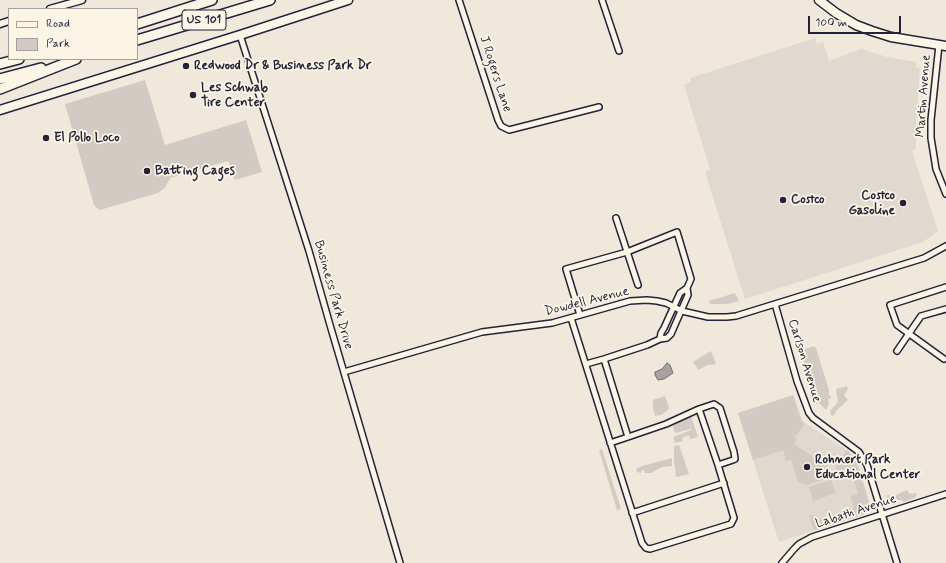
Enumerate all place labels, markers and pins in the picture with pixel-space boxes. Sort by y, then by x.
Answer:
place label: Redwood Dr & Business Park Dr [194,58,371,74]
marker: Redwood Dr & Business Park Dr [181,61,191,71]
place label: Les Schwab Tire Center [201,80,268,111]
marker: Les Schwab Tire Center [188,90,198,100]
place label: El Pollo Loco [54,130,119,146]
marker: El Pollo Loco [41,133,51,143]
place label: Batting Cages [155,163,235,179]
marker: Batting Cages [142,166,152,176]
place label: Costco Gasoline [849,188,895,219]
place label: Costco [791,192,825,208]
marker: Costco [778,195,788,205]
marker: Costco Gasoline [898,198,908,208]
place label: Rohnert Park Educational Center [815,452,920,483]
marker: Rohnert Park Educational Center [802,462,812,472]

